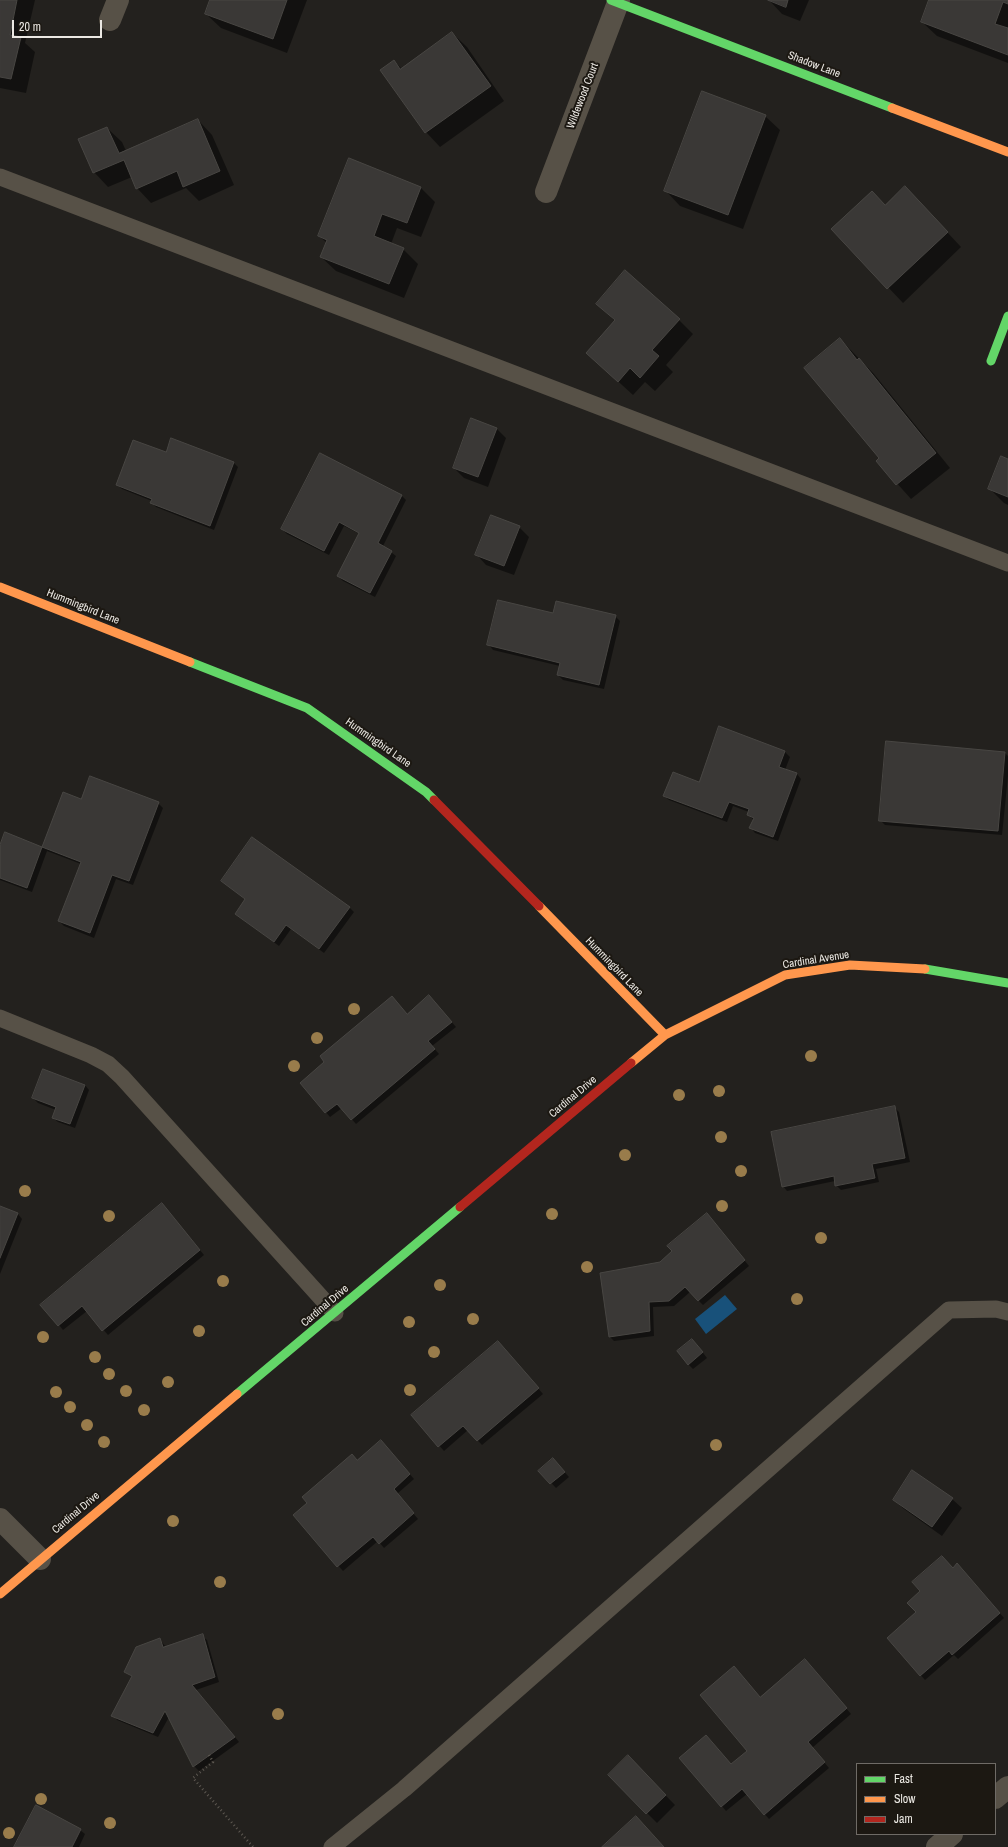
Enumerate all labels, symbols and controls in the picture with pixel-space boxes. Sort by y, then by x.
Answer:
scale bar [14,12,104,38]
text: 20 m [19,19,41,35]
street label: Shadow Lane [786,49,842,81]
street label: Wildewood Court [564,61,602,131]
street label: Hummingbird Lane [45,586,121,628]
street label: Hummingbird Lane [343,715,413,771]
street label: Hummingbird Lane [582,935,646,999]
street label: Cardinal Avenue [782,948,850,972]
street label: Cardinal Drive [546,1073,600,1121]
street label: Cardinal Drive [298,1282,352,1330]
street label: Cardinal Drive [49,1489,103,1537]
legend [856,1763,996,1835]
text: Fast [894,1771,913,1787]
text: Slow [894,1791,915,1807]
text: Jam [894,1811,913,1827]

